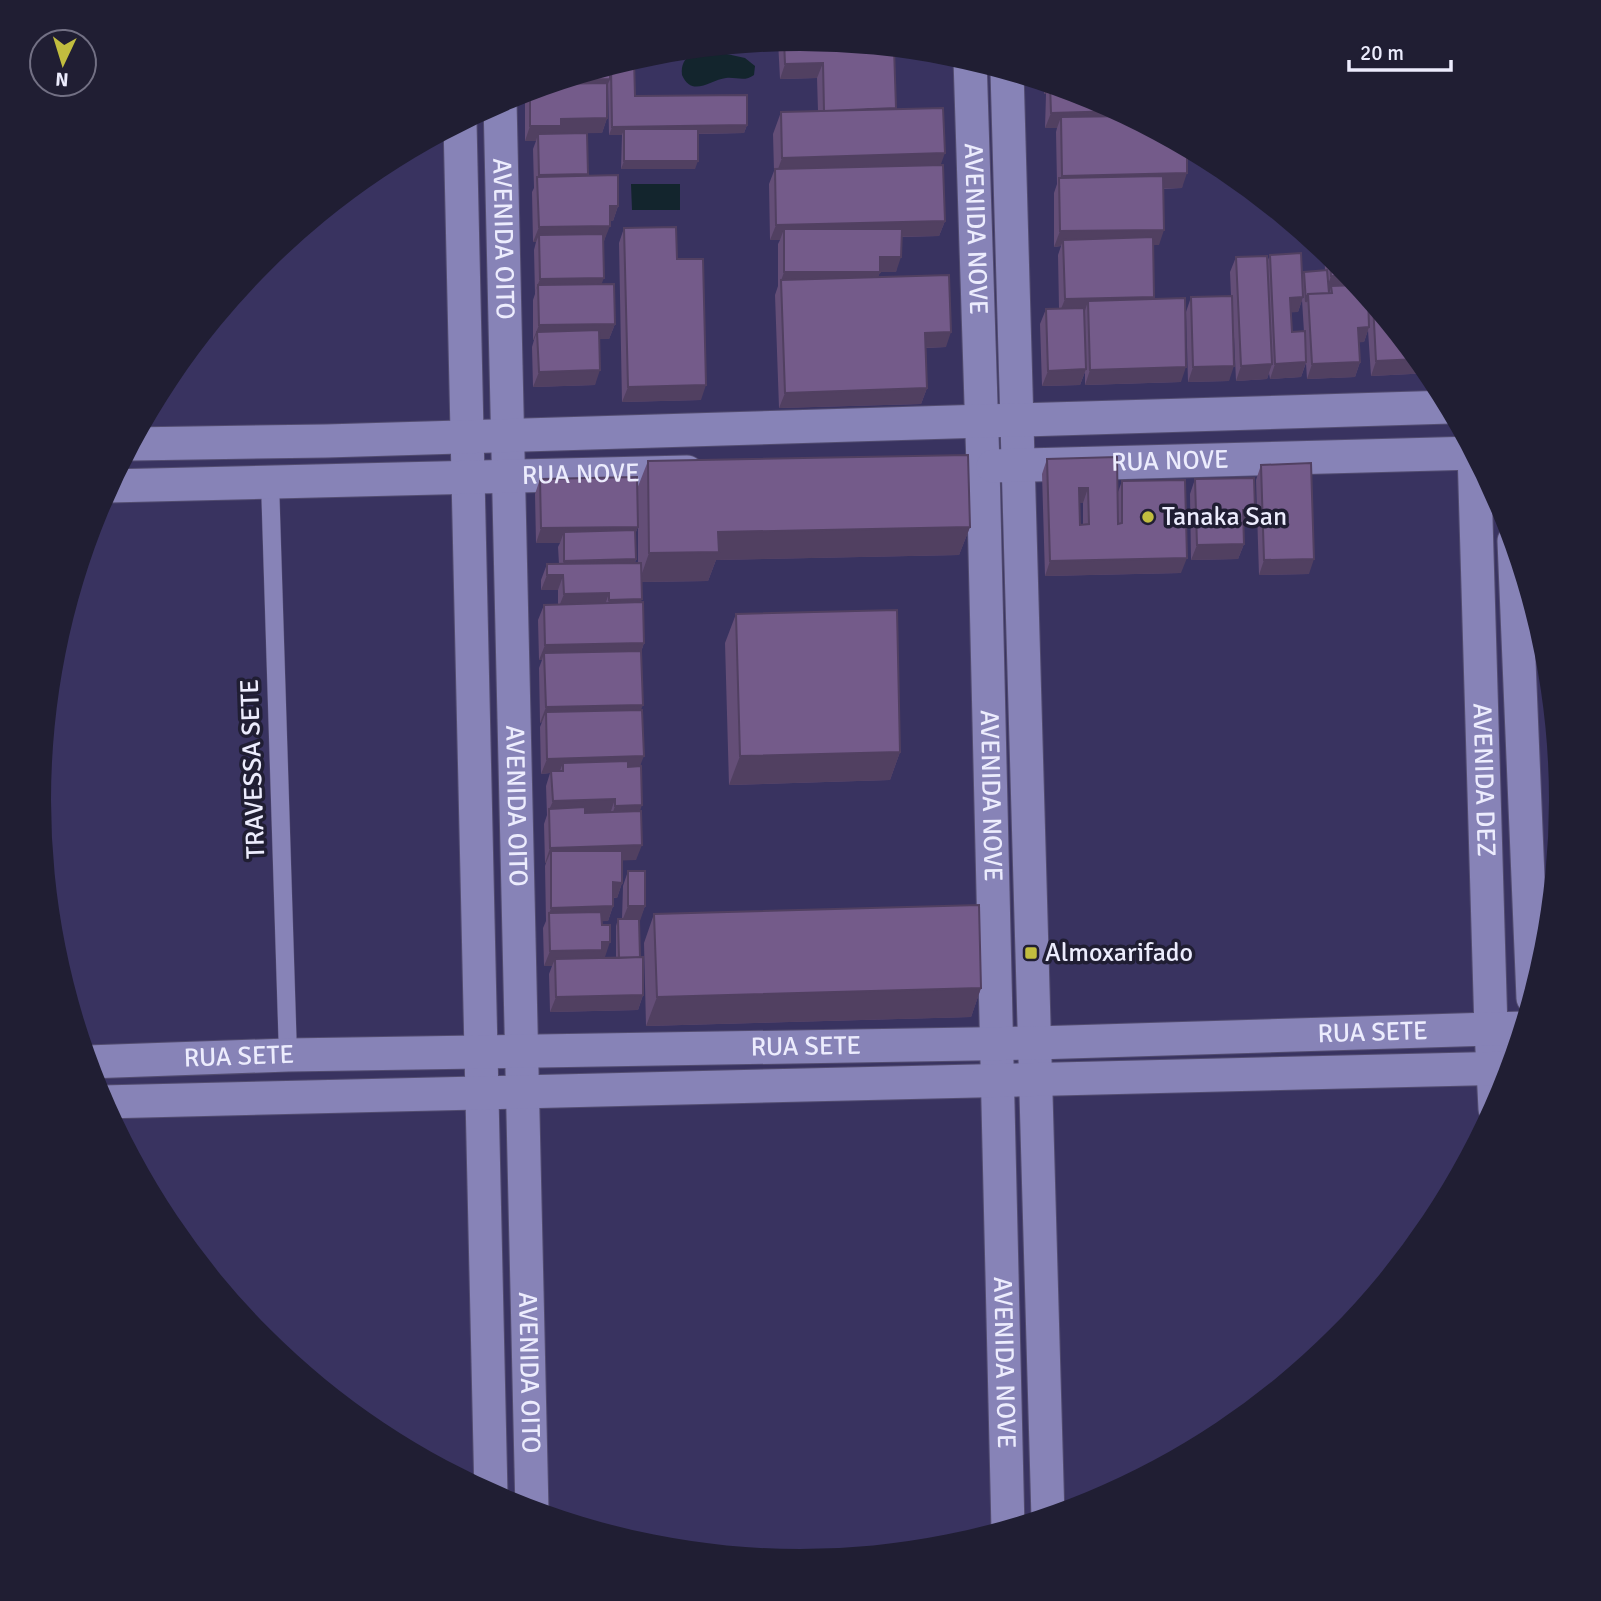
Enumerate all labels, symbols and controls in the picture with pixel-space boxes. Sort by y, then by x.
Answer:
north arrow [28,28,98,98]
scale bar [1349,28,1450,72]
text: 20 m [1360,40,1404,66]
text: N [54,67,69,91]
street label: AVENIDA NOVE [957,143,994,315]
street label: AVENIDA OITO [485,158,521,320]
street label: RUA NOVE [1111,444,1229,479]
street label: RUA NOVE [522,457,640,492]
place label: Tanaka San [1162,501,1287,533]
marker: Tanaka San [1140,509,1156,525]
street label: TRAVESSA SETE [234,679,272,859]
street label: AVENIDA DEZ [1465,702,1502,857]
street label: AVENIDA NOVE [973,709,1009,882]
street label: AVENIDA OITO [498,725,534,887]
place label: Almoxarifado [1045,937,1193,969]
marker: Almoxarifado [1023,945,1039,961]
street label: RUA SETE [1317,1015,1428,1050]
street label: RUA SETE [750,1030,861,1064]
street label: RUA SETE [183,1039,295,1075]
street label: AVENIDA NOVE [986,1276,1022,1449]
street label: AVENIDA OITO [511,1292,547,1454]

